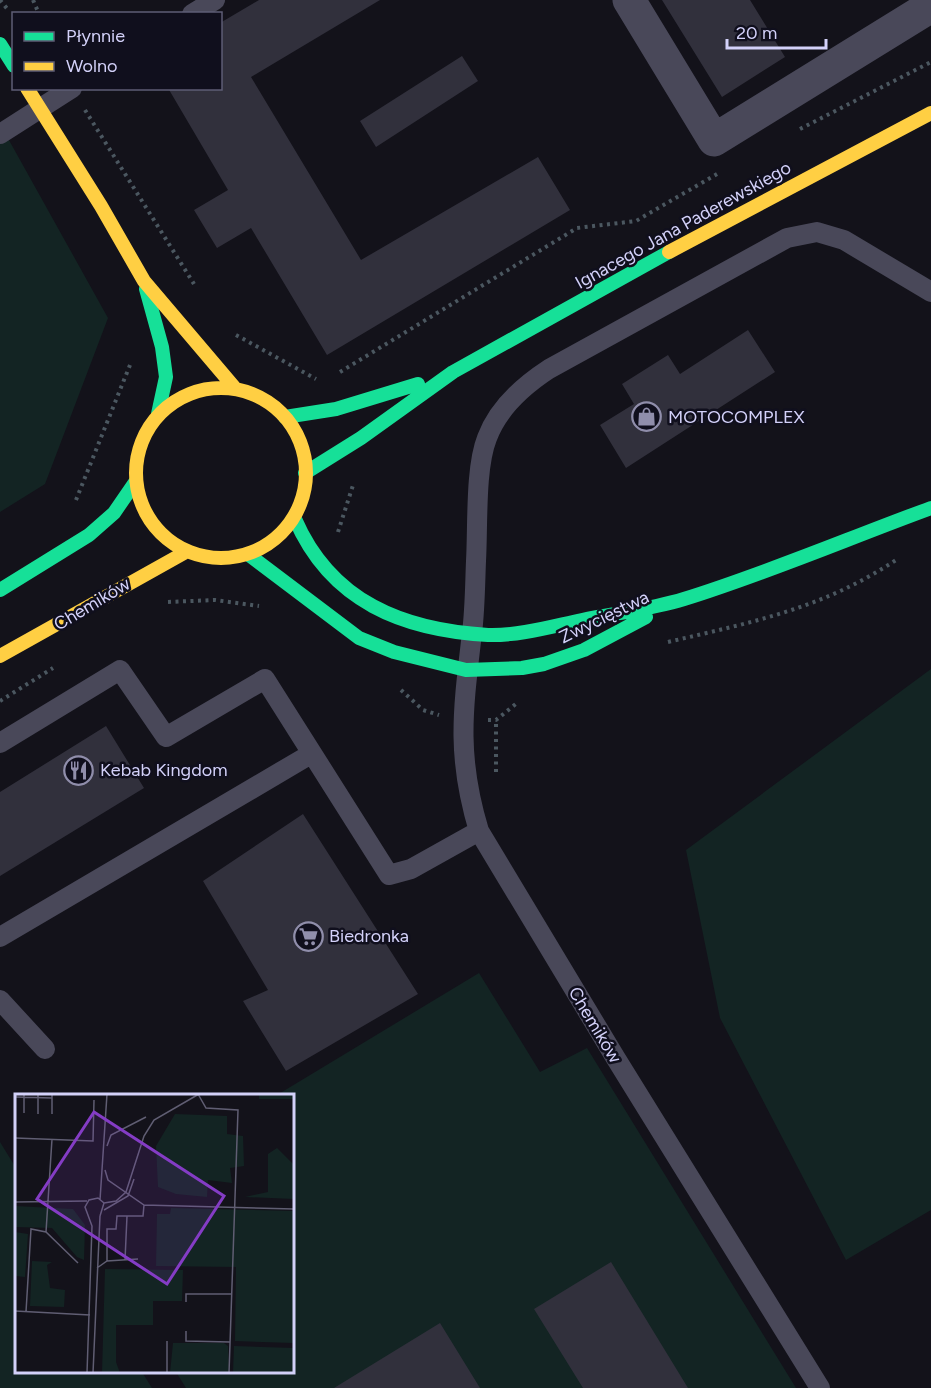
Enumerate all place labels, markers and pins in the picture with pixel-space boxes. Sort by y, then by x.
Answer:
shop icon: MOTOCOMPLEX [631,401,663,433]
place label: MOTOCOMPLEX [668,406,805,428]
restaurant icon: Kebab Kingdom [63,754,95,786]
place label: Kebab Kingdom [100,759,227,781]
supermarket icon: Biedronka [292,920,324,952]
place label: Biedronka [329,925,409,947]

